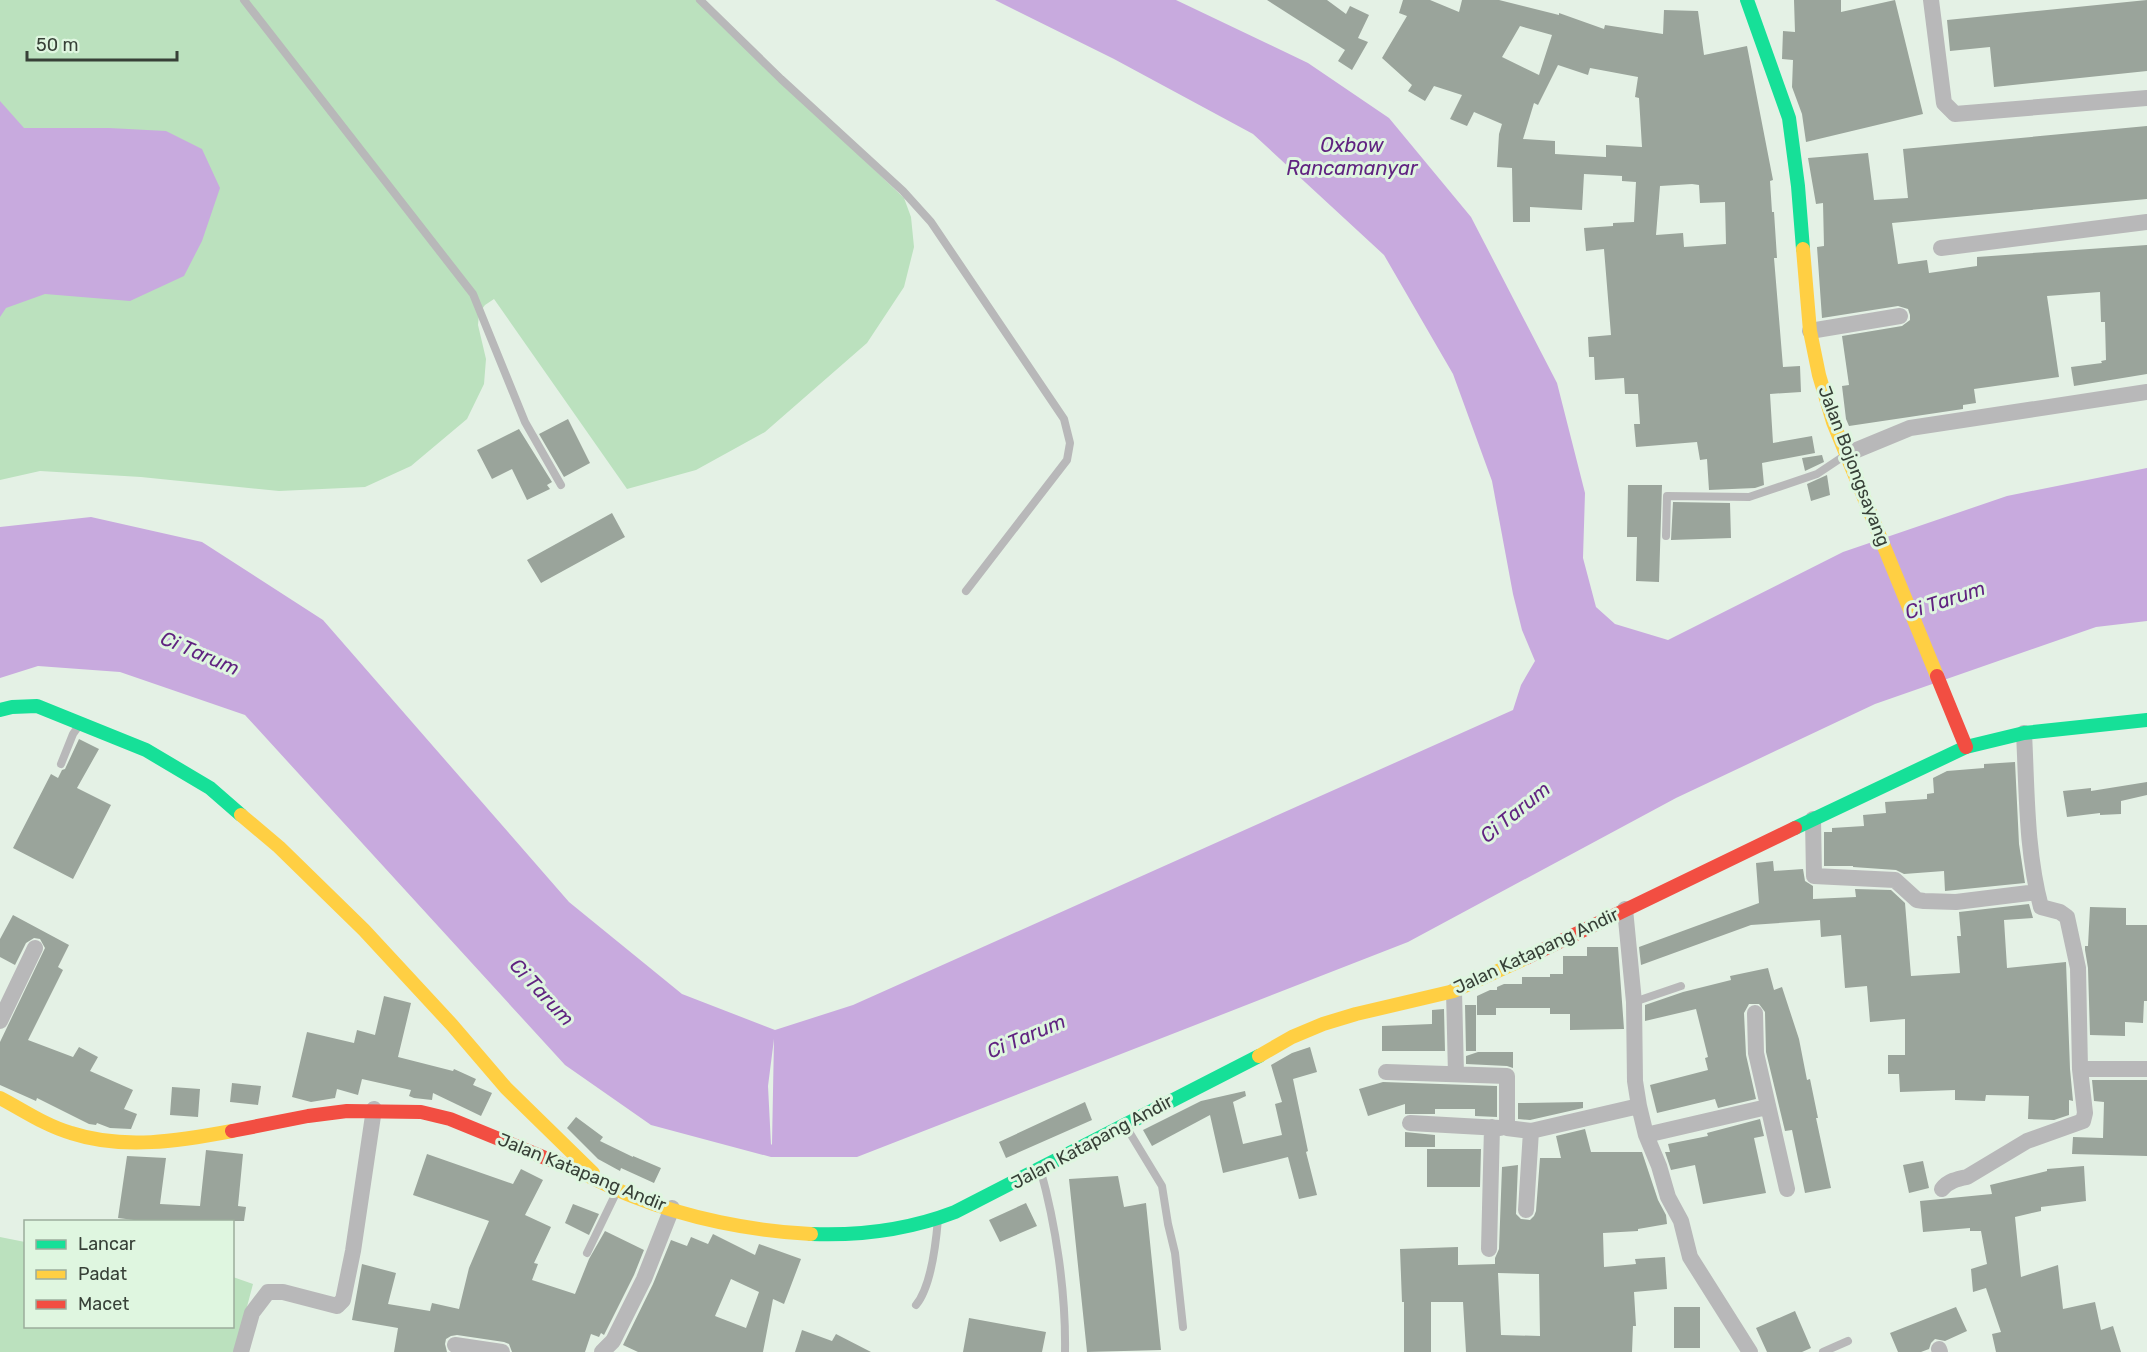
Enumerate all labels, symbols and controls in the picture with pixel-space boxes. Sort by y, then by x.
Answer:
scale bar [27,24,177,62]
text: 50 m [36,34,79,56]
water label: Oxbow Rancamanyar [1286,133,1419,180]
street label: Jalan Bojongsayang [1813,383,1895,549]
water label: Ci Tarum [1902,576,1988,624]
water label: Ci Tarum [157,626,243,680]
water label: Ci Tarum [1475,776,1555,848]
street label: Jalan Katapang Andir [1450,903,1622,999]
water label: Ci Tarum [505,953,579,1031]
water label: Ci Tarum [983,1009,1069,1063]
street label: Jalan Katapang Andir [1008,1090,1177,1194]
street label: Jalan Katapang Andir [495,1128,670,1216]
legend [24,1220,234,1328]
text: Lancar [78,1233,136,1255]
text: Padat [78,1263,127,1285]
text: Macet [78,1293,129,1315]

